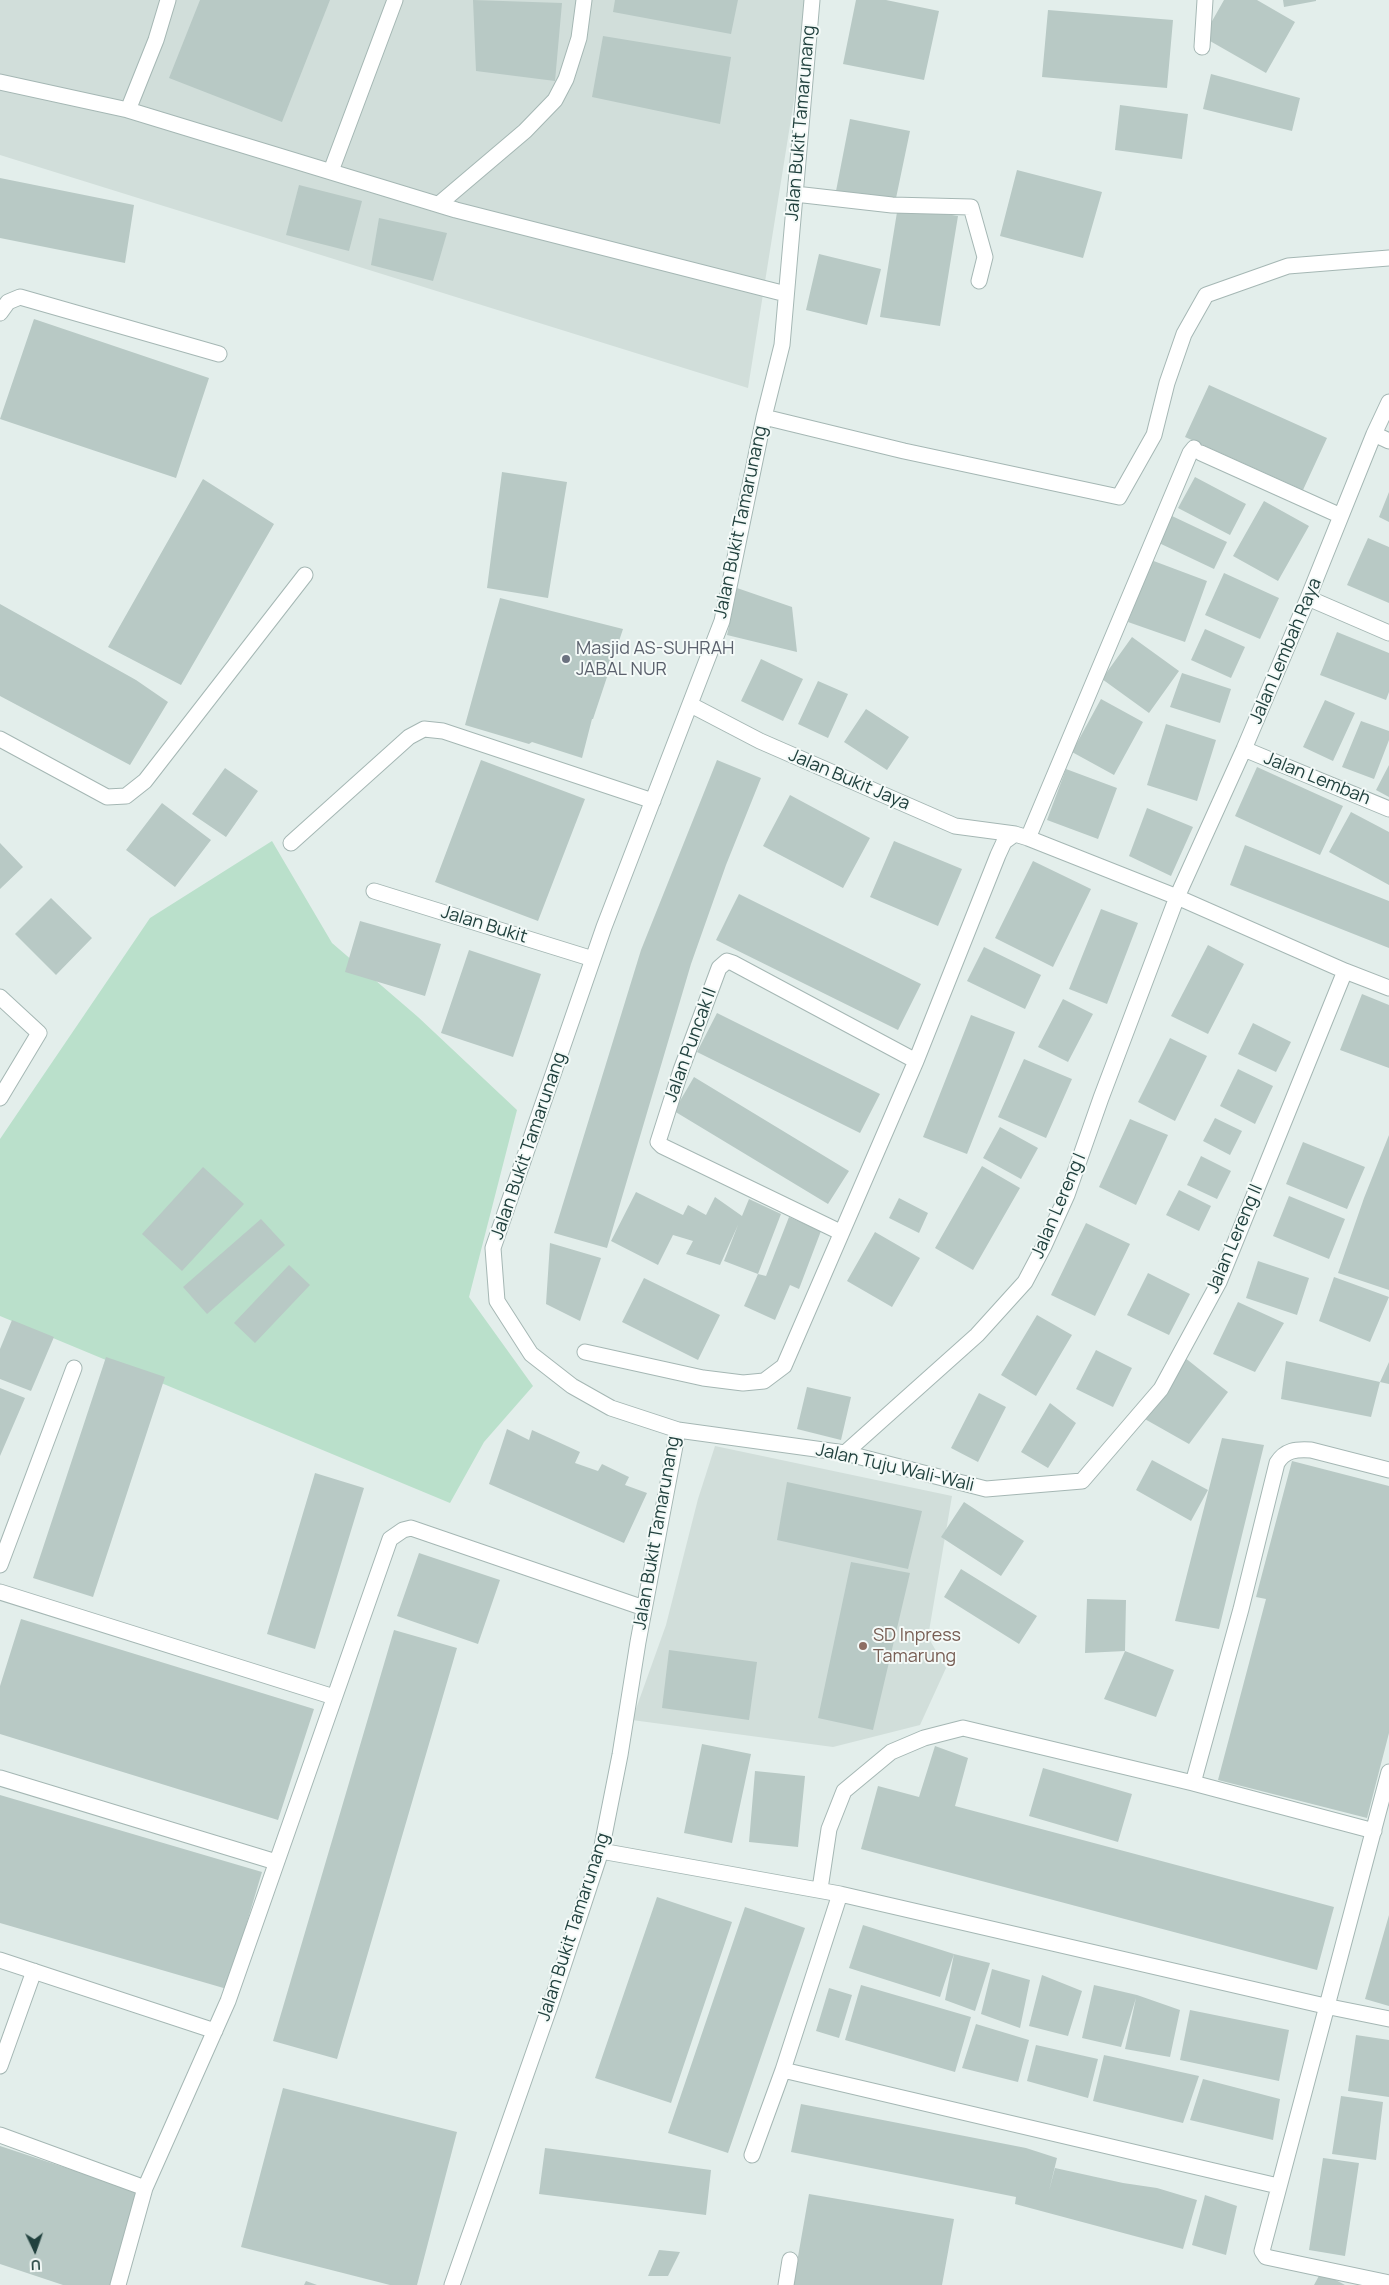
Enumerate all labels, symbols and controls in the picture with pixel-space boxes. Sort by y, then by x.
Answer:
street label: Jalan Bukit Tamarunang [782,24,820,222]
street label: Jalan Bukit Tamarunang [710,424,772,620]
street label: Jalan Lembah Raya [1245,575,1327,727]
place label: Masjid AS-SUHRAH JABAL NUR [576,638,734,681]
marker: Masjid AS-SUHRAH JABAL NUR [560,653,572,665]
street label: Jalan Bukit Jaya [785,745,913,815]
street label: Jalan Lembah [1261,748,1373,810]
street label: Jalan Bukit [438,902,530,948]
street label: Jalan Puncak II [660,985,722,1105]
street label: Jalan Bukit Tamarunang [487,1050,571,1242]
street label: Jalan Lereng I [1027,1150,1091,1262]
street label: Jalan Lereng II [1202,1181,1268,1297]
street label: Jalan Bukit Tamarunang [629,1434,685,1632]
street label: Jalan Tuju Wali-Wali [814,1439,976,1497]
place label: SD Inpress Tamarung [873,1625,961,1668]
marker: SD Inpress Tamarung [857,1640,869,1652]
street label: Jalan Bukit Tamarunang [533,1830,615,2024]
north arrow [10,2225,60,2275]
text: U [30,2256,41,2275]

